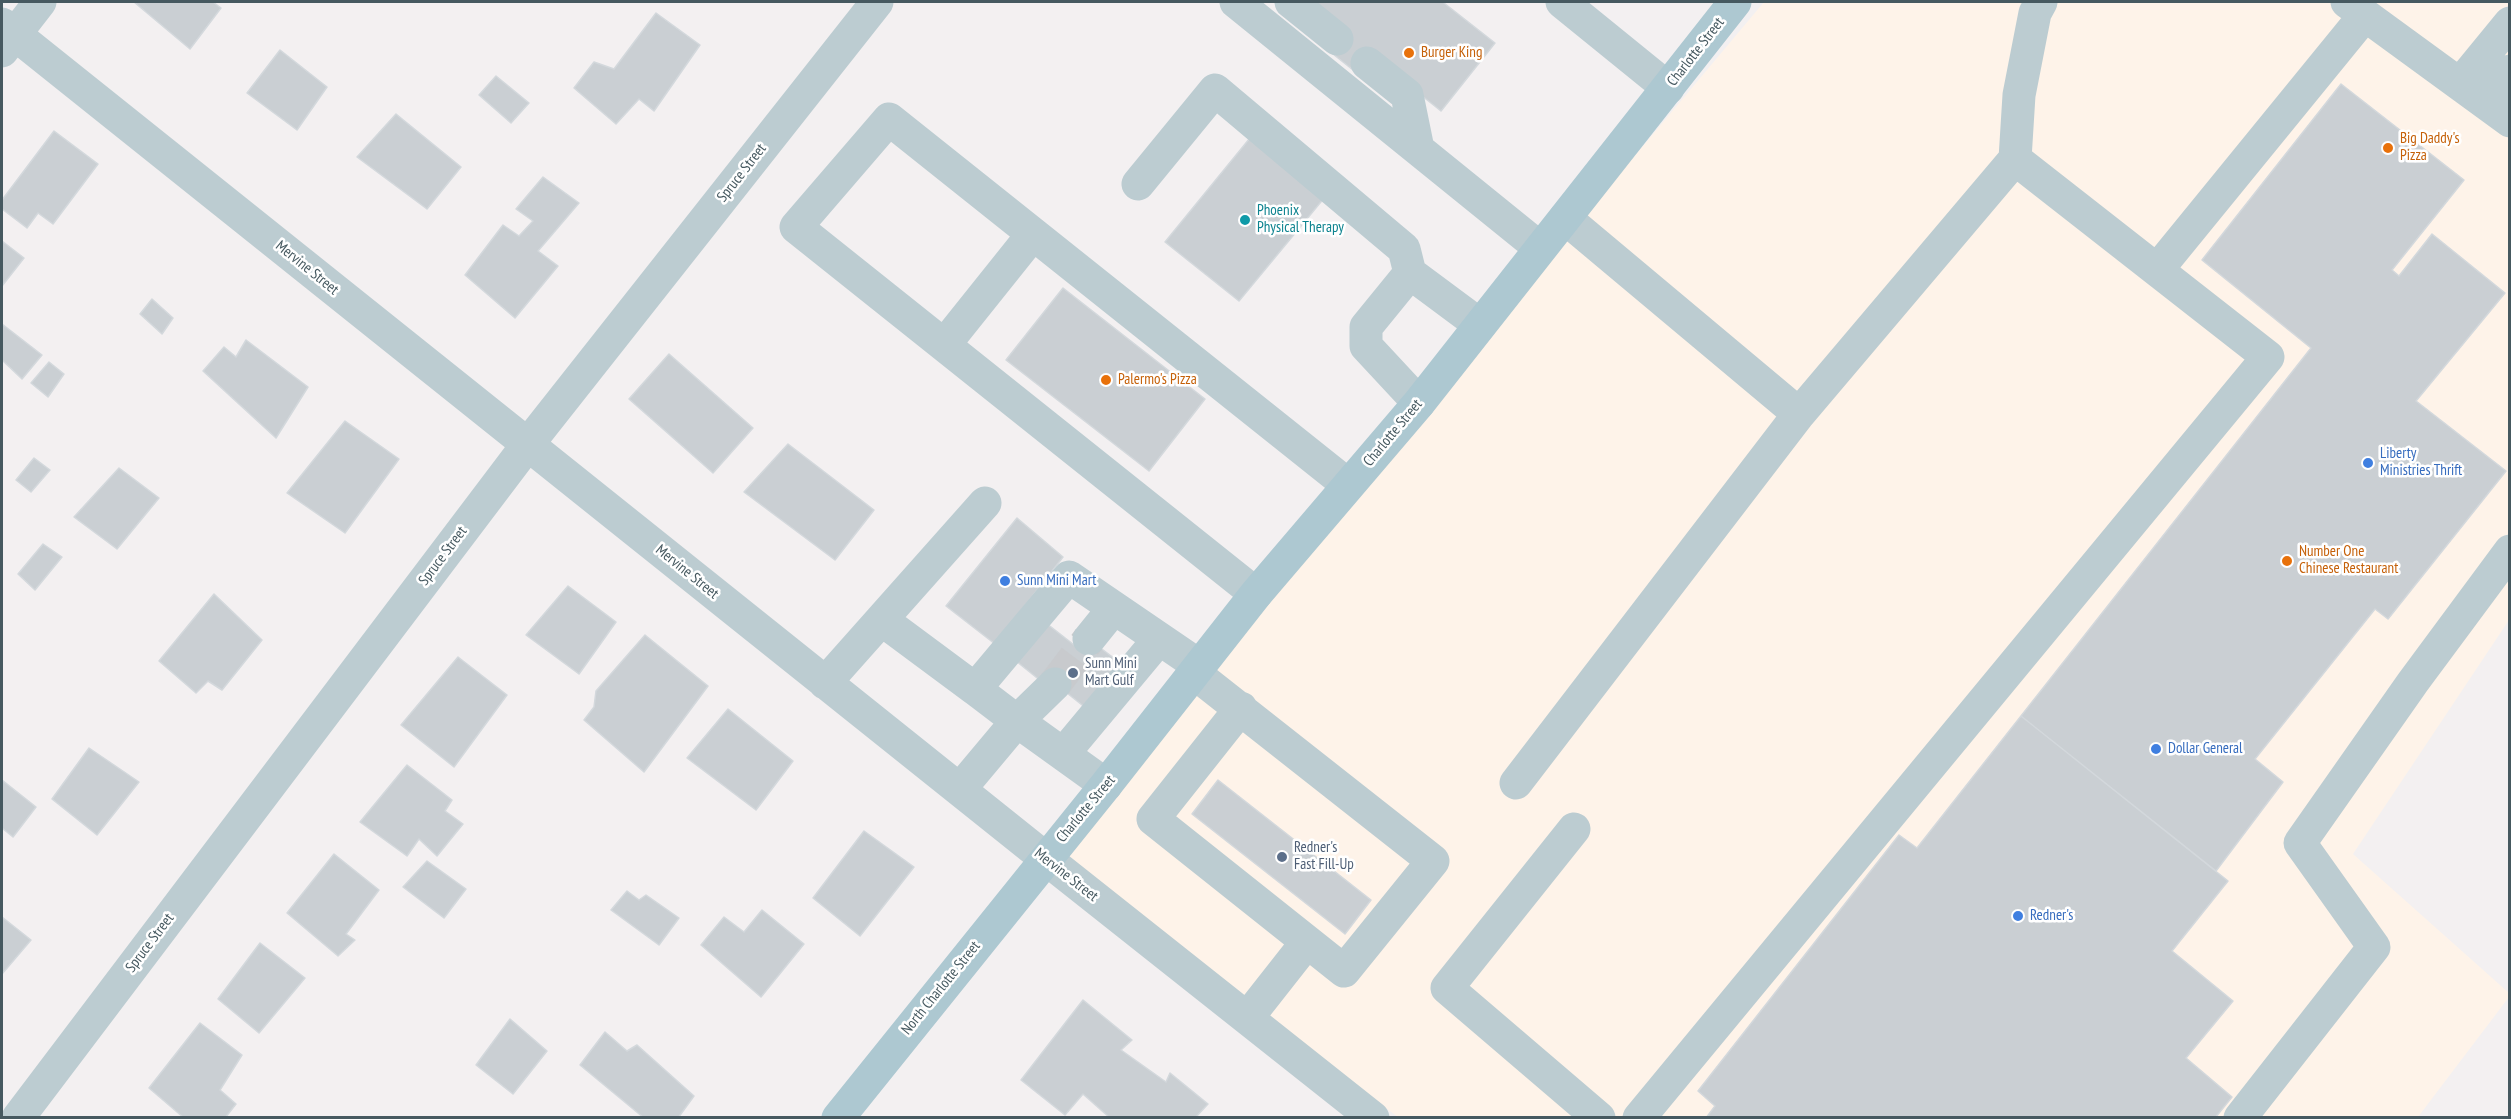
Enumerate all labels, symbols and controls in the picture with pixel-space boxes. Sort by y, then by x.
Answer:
street label: Charlotte Street [1664,14,1728,90]
place label: Burger King [1421,44,1482,62]
marker: Burger King [1402,46,1416,60]
place label: Big Daddy's Pizza [2400,130,2459,165]
street label: Spruce Street [714,140,770,206]
marker: Big Daddy's Pizza [2381,141,2395,155]
place label: Phoenix Physical Therapy [1257,202,1344,237]
marker: Phoenix Physical Therapy [1238,213,1252,227]
street label: Mervine Street [272,237,342,299]
place label: Palermo's Pizza [1118,371,1197,389]
marker: Palermo's Pizza [1099,373,1113,387]
street label: Charlotte Street [1360,396,1426,470]
place label: Liberty Ministries Thrift [2380,445,2462,480]
marker: Liberty Ministries Thrift [2361,456,2375,470]
street label: Spruce Street [415,523,471,589]
street label: Mervine Street [652,541,722,603]
place label: Number One Chinese Restaurant [2299,543,2398,578]
marker: Number One Chinese Restaurant [2280,554,2294,568]
place label: Sunn Mini Mart [1017,572,1096,590]
marker: Sunn Mini Mart [998,574,1012,588]
place label: Sunn Mini Mart Gulf [1085,655,1137,690]
marker: Sunn Mini Mart Gulf [1066,666,1080,680]
place label: Dollar General [2168,740,2243,758]
marker: Dollar General [2149,742,2163,756]
street label: Charlotte Street [1053,772,1119,846]
place label: Redner's Fast Fill-Up [1294,839,1354,874]
street label: Mervine Street [1031,845,1101,905]
marker: Redner's Fast Fill-Up [1275,850,1289,864]
place label: Redner's [2030,907,2073,925]
marker: Redner's [2011,909,2025,923]
street label: Spruce Street [122,910,178,976]
street label: North Charlotte Street [898,938,984,1038]

